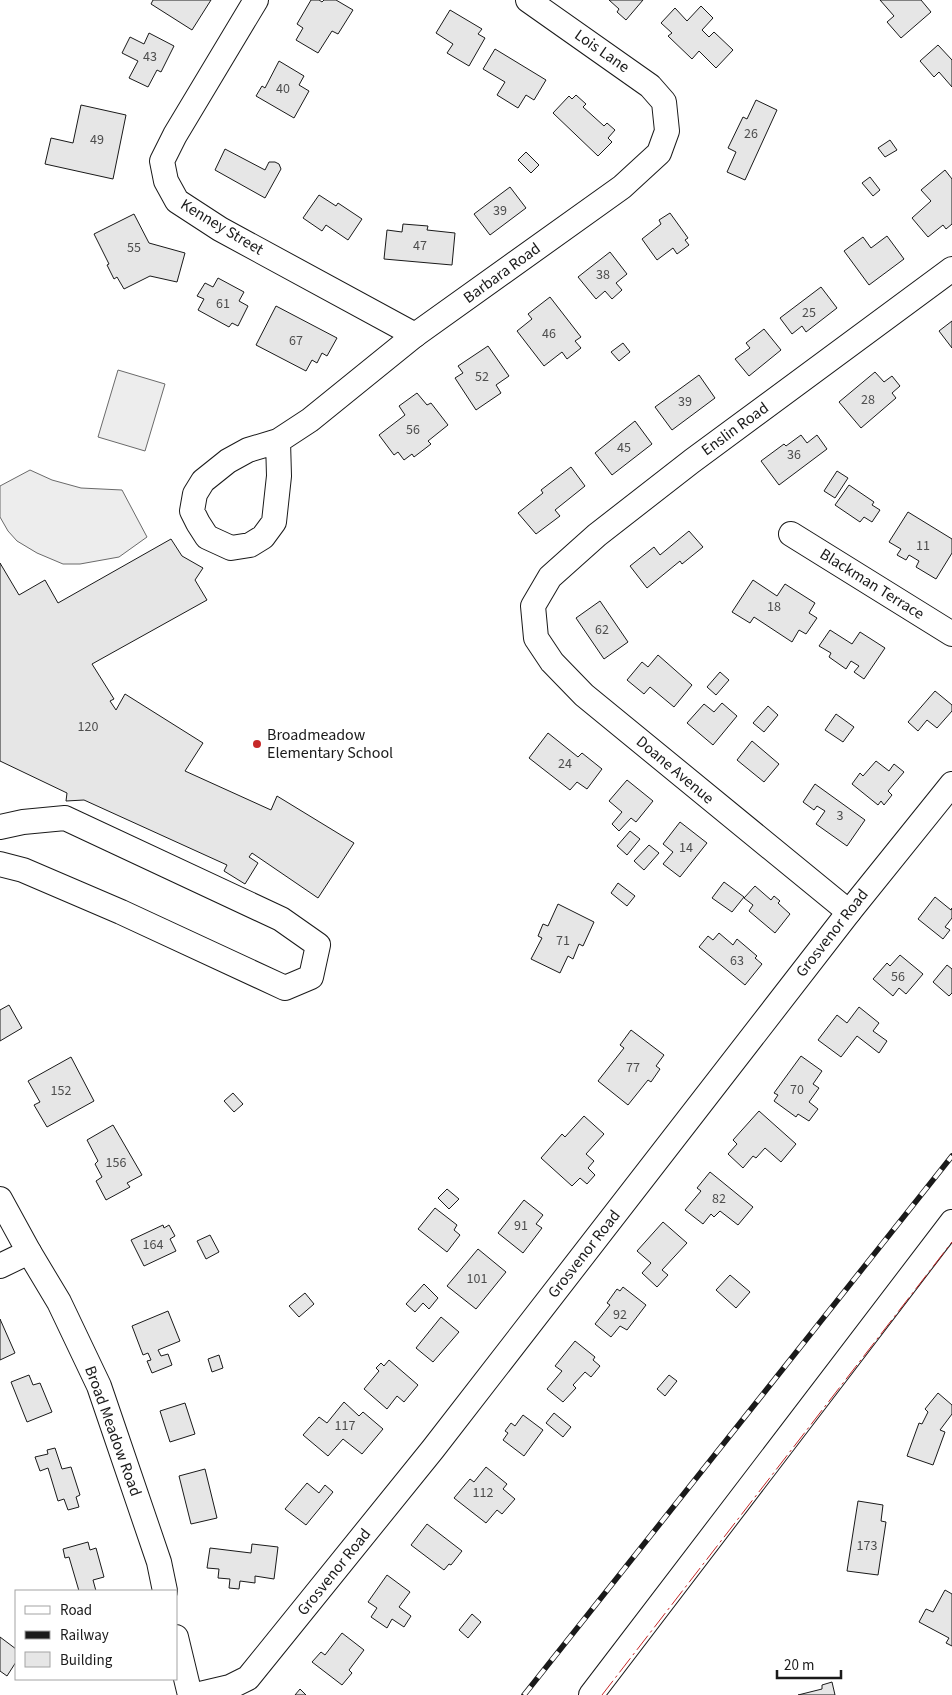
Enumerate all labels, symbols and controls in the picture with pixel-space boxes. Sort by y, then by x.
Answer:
street label: Lois Lane [570,24,634,78]
house number: 43 [143,47,157,67]
house number: 40 [276,79,290,99]
house number: 26 [744,124,758,144]
house number: 49 [90,130,104,150]
street label: Kenney Street [176,194,268,261]
house number: 39 [493,201,507,221]
house number: 47 [413,236,427,256]
house number: 55 [127,238,141,258]
street label: Barbara Road [459,238,545,308]
house number: 38 [596,265,610,285]
house number: 61 [216,294,230,314]
house number: 25 [802,303,816,323]
house number: 46 [542,324,556,344]
house number: 67 [289,331,303,351]
house number: 52 [475,367,489,387]
house number: 28 [861,390,875,410]
house number: 39 [678,392,692,412]
street label: Enslin Road [697,397,773,461]
house number: 56 [406,420,420,440]
house number: 45 [617,438,631,458]
house number: 36 [787,445,801,465]
house number: 11 [916,536,930,556]
street label: Blackman Terrace [816,543,928,625]
house number: 18 [767,597,781,617]
house number: 62 [595,620,609,640]
house number: 120 [78,717,98,737]
place label: Broadmeadow Elementary School [267,724,393,764]
street label: Doane Avenue [631,731,719,809]
marker: Broadmeadow Elementary School [251,738,263,750]
house number: 24 [558,754,572,774]
house number: 3 [837,806,844,826]
house number: 14 [679,838,693,858]
street label: Grosvenor Road [791,884,873,982]
house number: 71 [556,931,570,951]
house number: 63 [730,951,744,971]
house number: 56 [891,967,905,987]
house number: 77 [626,1058,640,1078]
house number: 70 [790,1080,804,1100]
house number: 152 [51,1081,71,1101]
house number: 156 [106,1153,126,1173]
house number: 82 [712,1189,726,1209]
street label: Grosvenor Road [543,1205,625,1303]
house number: 91 [514,1216,528,1236]
house number: 164 [143,1235,163,1255]
house number: 101 [467,1269,487,1289]
house number: 92 [613,1305,627,1325]
street label: Broad Meadow Road [79,1363,147,1499]
house number: 117 [335,1416,355,1436]
house number: 112 [473,1483,493,1503]
street label: Grosvenor Road [292,1524,376,1620]
house number: 173 [857,1536,877,1556]
legend [15,1590,178,1680]
text: Road [60,1600,92,1621]
text: Railway [60,1625,109,1646]
scale bar [777,1648,841,1680]
text: Building [60,1650,113,1671]
text: 20 m [784,1655,814,1676]

